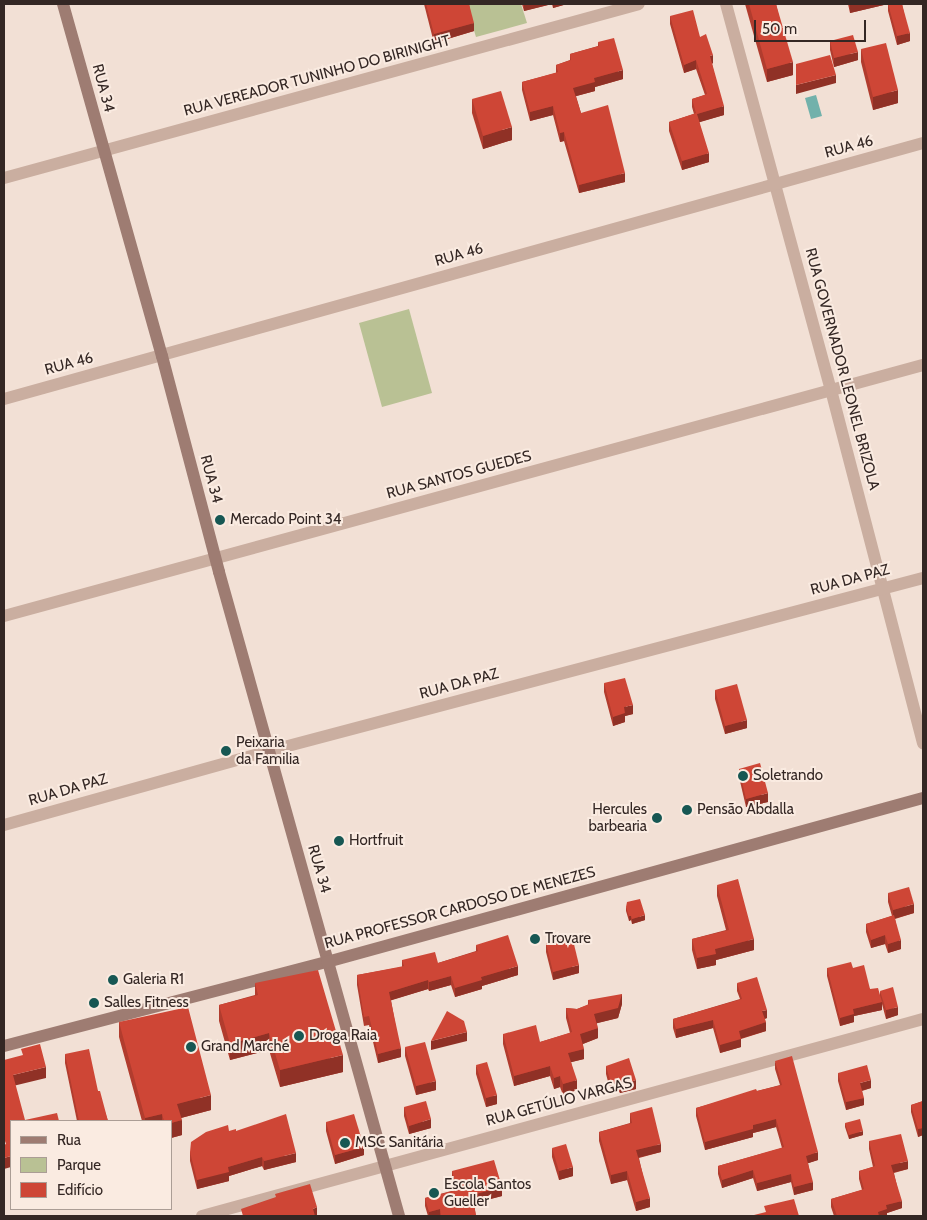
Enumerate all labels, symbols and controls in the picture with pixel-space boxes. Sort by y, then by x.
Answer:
scale bar [757,10,870,42]
text: 50 m [762,20,797,38]
street label: RUA VEREADOR TUNINHO DO BIRINIGHT [182,32,452,120]
street label: RUA 34 [88,62,118,114]
street label: RUA 46 [823,132,875,162]
street label: RUA 46 [433,240,485,270]
street label: RUA GOVERNADOR LEONEL BRIZOLA [801,246,883,492]
street label: RUA 46 [43,349,95,379]
street label: RUA SANTOS GUEDES [385,447,533,503]
street label: RUA 34 [196,453,226,505]
place label: Mercado Point 34 [230,511,341,529]
marker: Mercado Point 34 [214,514,226,526]
street label: RUA DA PAZ [809,561,891,599]
street label: RUA DA PAZ [418,665,500,703]
place label: Peixaria da Familia [236,733,299,768]
marker: Peixaria da Familia [220,745,232,757]
place label: Soletrando [753,767,823,785]
street label: RUA DA PAZ [27,770,109,810]
marker: Soletrando [737,770,749,782]
place label: Hercules barbearia [588,800,647,835]
place label: Pensão Abdalla [697,801,794,819]
marker: Pensão Abdalla [681,804,693,816]
marker: Hercules barbearia [651,812,663,824]
place label: Hortfruit [349,832,403,850]
marker: Hortfruit [333,835,345,847]
street label: RUA 34 [304,843,334,895]
street label: RUA PROFESSOR CARDOSO DE MENEZES [322,863,598,953]
place label: Trovare [545,930,591,948]
marker: Trovare [529,933,541,945]
place label: Galeria R1 [123,971,184,989]
marker: Galeria R1 [107,974,119,986]
place label: Salles Fitness [104,994,189,1012]
marker: Salles Fitness [88,997,100,1009]
place label: Droga Raia [309,1027,377,1045]
marker: Droga Raia [293,1030,305,1042]
place label: Grand Marché [201,1038,289,1056]
marker: Grand Marché [185,1041,197,1053]
street label: RUA GETÚLIO VARGAS [484,1074,634,1130]
legend [10,1120,172,1210]
text: Rua [57,1131,81,1149]
place label: MSC Sanitária [355,1134,443,1152]
marker: MSC Sanitária [339,1137,351,1149]
text: Parque [57,1156,101,1174]
place label: Escola Santos Gueller [444,1175,531,1210]
text: Edifício [57,1181,103,1199]
marker: Escola Santos Gueller [428,1187,440,1199]

